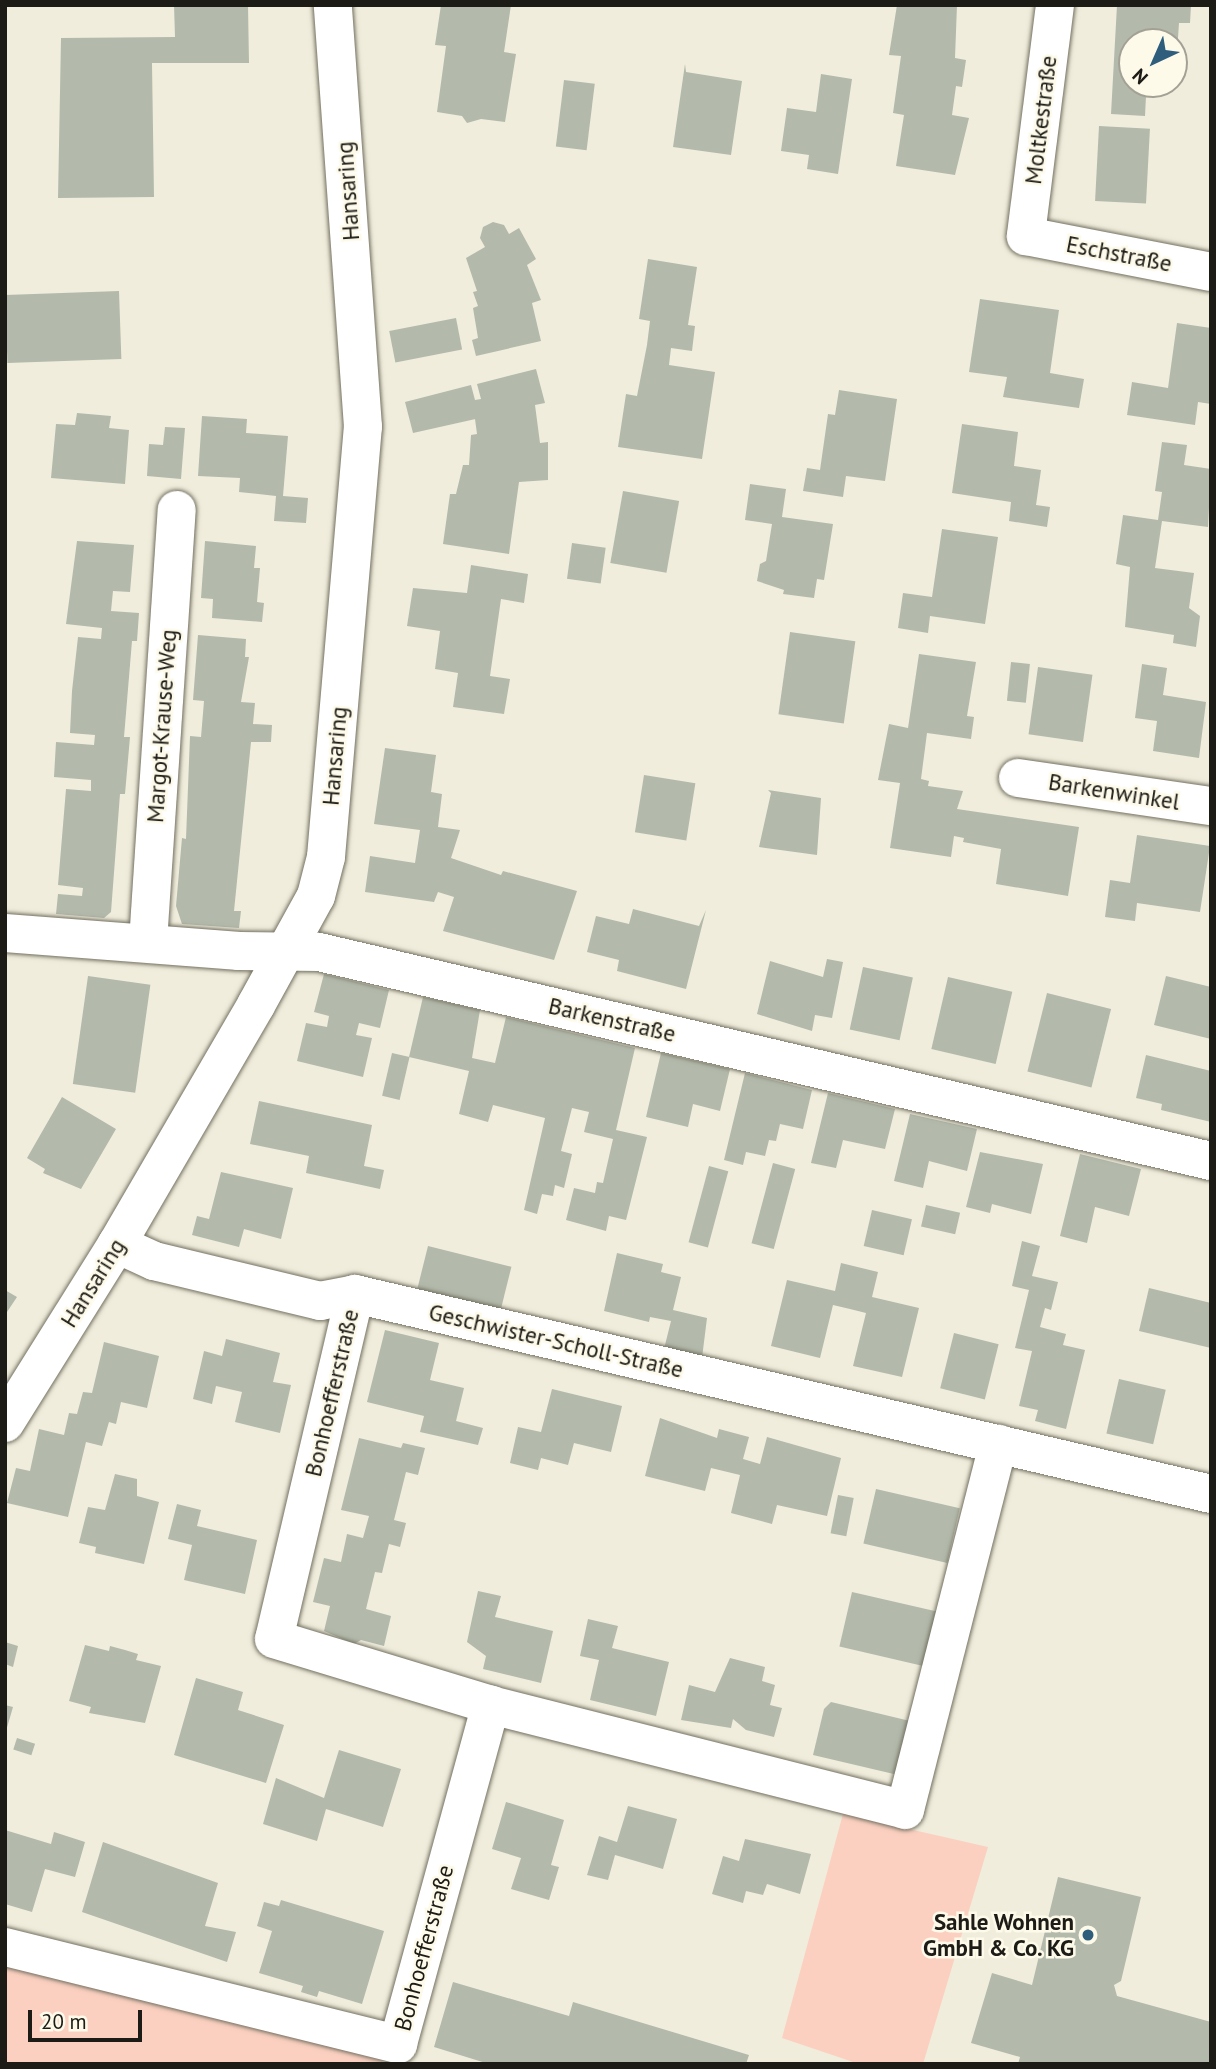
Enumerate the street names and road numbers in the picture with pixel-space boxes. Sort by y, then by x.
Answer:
street label: Moltkestraße [1019,54,1063,186]
street label: Hansaring [331,140,365,242]
street label: Eschstraße [1064,230,1174,278]
street label: Margot-Krause-Weg [141,628,183,824]
street label: Hansaring [317,705,353,807]
street label: Barkenwinkel [1046,768,1182,816]
street label: Barkenstraße [546,992,678,1048]
street label: Hansaring [55,1234,131,1332]
street label: Geschwister-Scholl-Straße [426,1298,686,1384]
street label: Bonhoefferstraße [299,1307,365,1479]
street label: Bonhoefferstraße [389,1862,459,2034]

